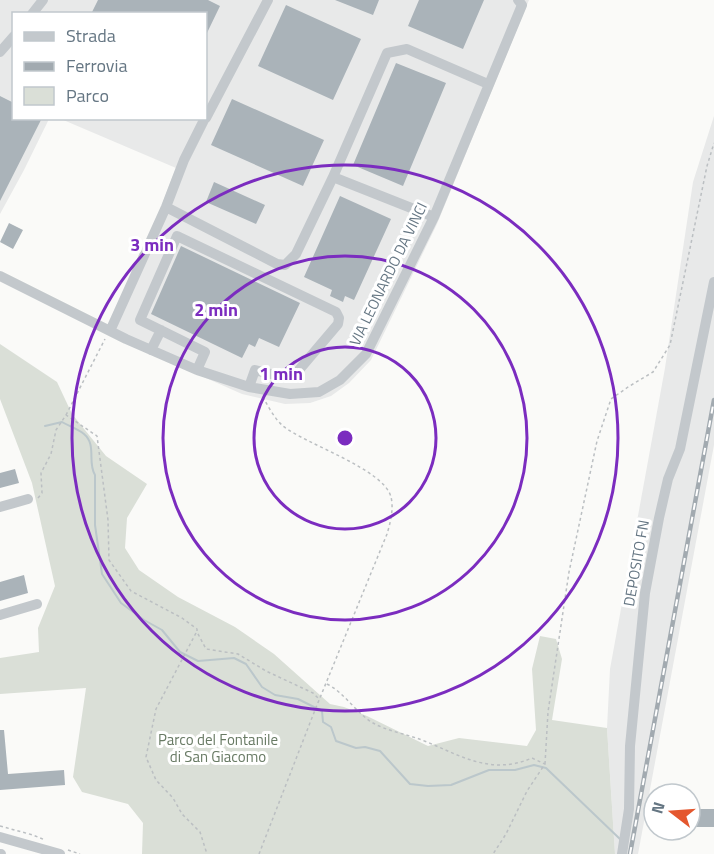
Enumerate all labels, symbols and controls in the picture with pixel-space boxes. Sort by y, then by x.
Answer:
legend [12,12,207,120]
text: Strada [66,22,116,49]
text: Ferrovia [66,52,127,79]
text: Parco [66,82,109,109]
street label: VIA LEONARDO DA VINCI [343,198,433,350]
text: 3 min [130,231,174,258]
text: 2 min [194,296,238,323]
text: 1 min [259,360,303,387]
centre of rings [335,428,355,448]
street label: DEPOSITO FN [617,518,655,608]
park label: Parco del Fontanile di San Giacomo [158,728,278,768]
north arrow [642,782,702,842]
text: N [645,799,671,816]

